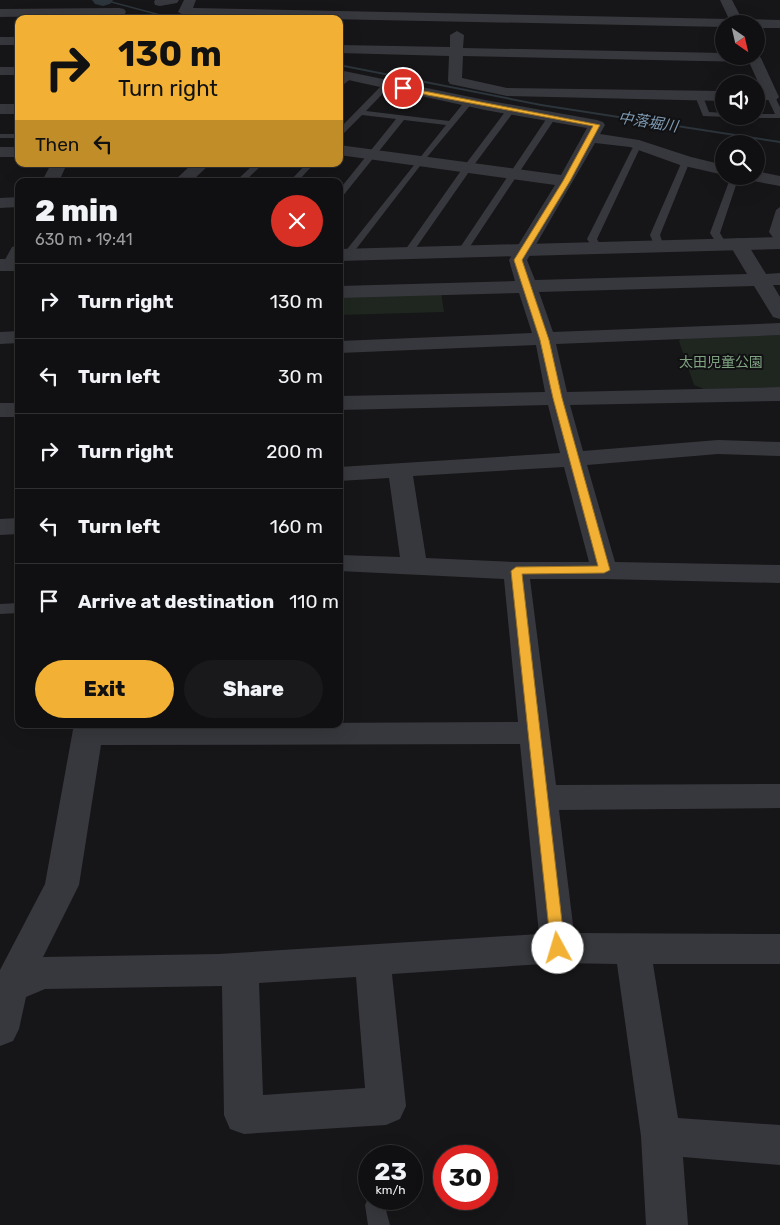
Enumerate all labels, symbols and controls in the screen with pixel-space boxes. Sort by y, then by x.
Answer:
north arrow [715,15,765,65]
map controls [715,15,765,185]
text: 130 m [118,33,222,75]
icon: right [35,35,100,100]
pin [382,67,424,109]
icon: arrive [389,74,417,102]
text: Turn right [118,75,218,102]
button: sound [715,75,765,125]
water label: 中落堀川 [617,108,681,136]
icon: left [89,130,117,158]
text: Then [35,133,79,156]
button: search [715,135,765,185]
text: 2 min [35,193,118,229]
button: close [271,195,323,247]
text: 630 m · 19:41 [35,230,133,249]
icon: right [35,287,63,315]
text: Turn right [78,290,173,313]
text: 130 m [270,290,323,313]
park label: 太田児童公園 [679,354,763,371]
icon: left [35,362,63,390]
text: Turn left [78,365,160,388]
text: 30 m [278,365,323,388]
icon: right [35,437,63,465]
text: Turn right [78,440,173,463]
text: 200 m [266,440,323,463]
icon: left [35,512,63,540]
text: Turn left [78,515,160,538]
text: 160 m [270,515,323,538]
icon: arrive [35,587,63,615]
text: Arrive at destination [78,590,274,613]
text: 110 m [289,590,339,613]
button: Exit [35,660,174,718]
button: Share [184,660,323,718]
position arrow [531,921,583,973]
speed limit sign: 30 [433,1145,498,1210]
text: 23 [374,1157,407,1186]
text: km/h [376,1183,405,1197]

